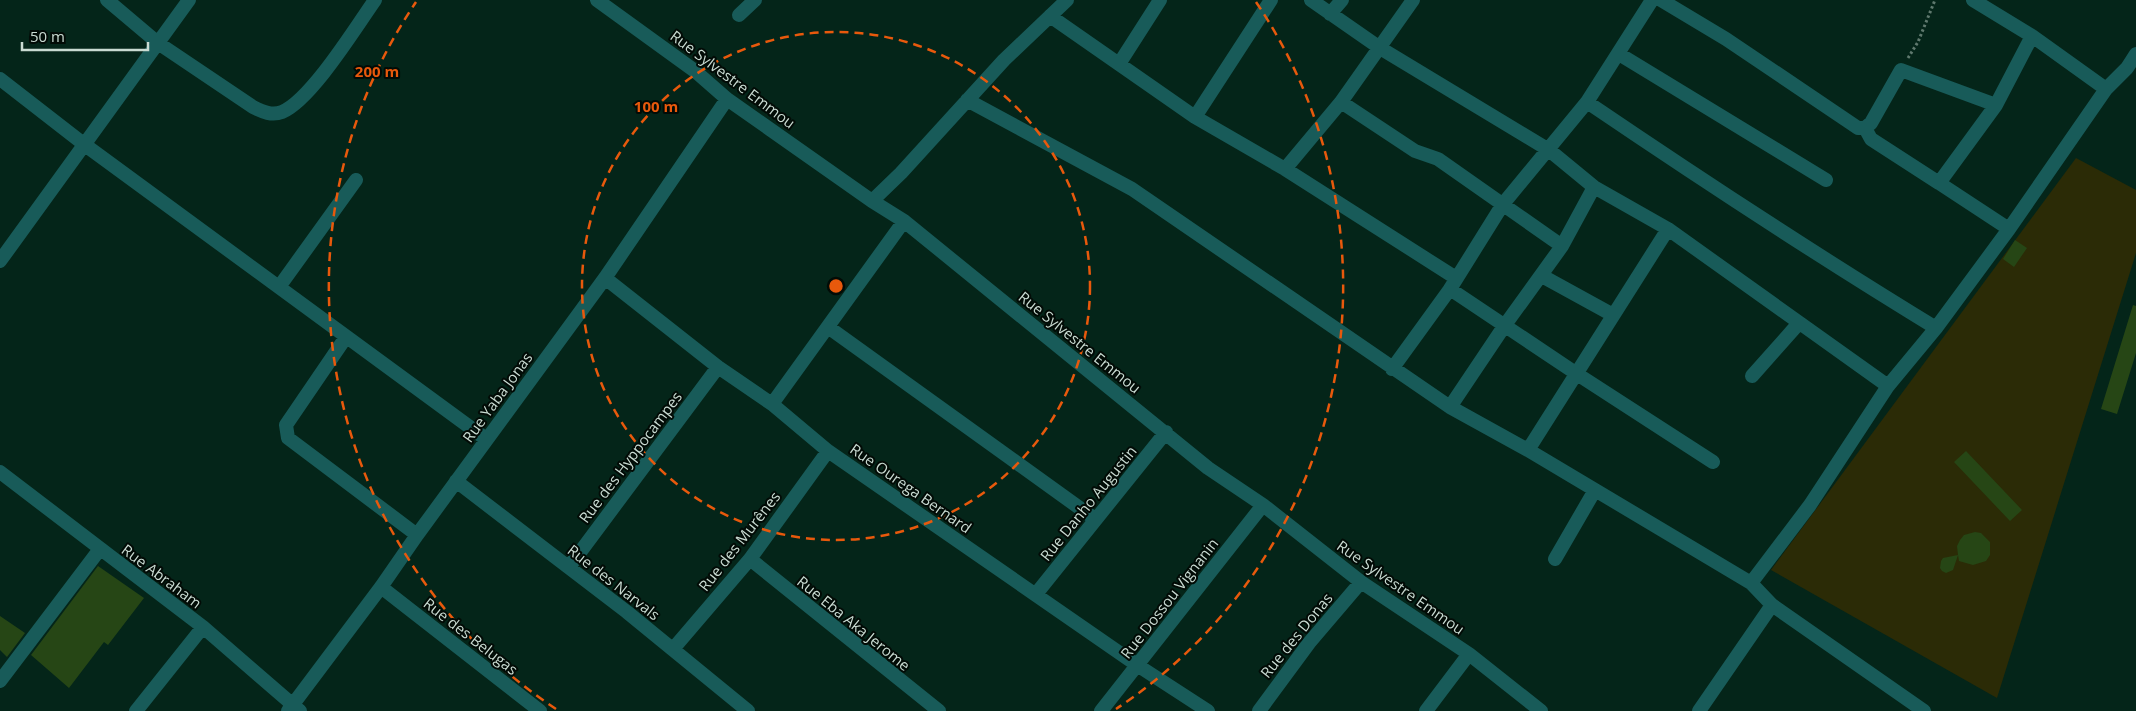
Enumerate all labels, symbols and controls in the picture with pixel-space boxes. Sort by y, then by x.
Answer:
scale bar [22,20,149,52]
street label: Rue Sylvestre Emmou [666,25,800,133]
text: 50 m [30,26,65,46]
text: 200 m [355,61,399,81]
text: 100 m [634,96,678,116]
centre of rings [827,277,845,295]
street label: Rue Sylvestre Emmou [1015,287,1145,397]
street label: Rue Yaba Jonas [458,348,536,446]
street label: Rue des Hyppocampes [574,387,686,527]
street label: Rue Ourega Bernard [846,439,976,537]
street label: Rue Danho Augustin [1035,441,1141,565]
street label: Rue des Murênes [694,487,784,595]
street label: Rue Dossou Vignanin [1116,534,1222,662]
street label: Rue Sylvestre Emmou [1333,535,1469,639]
street label: Rue Abraham [118,539,206,613]
street label: Rue des Narvals [564,540,664,624]
street label: Rue Eba Aka Jerome [793,571,915,675]
street label: Rue des Donas [1255,588,1337,682]
street label: Rue des Belugas [420,593,522,679]

